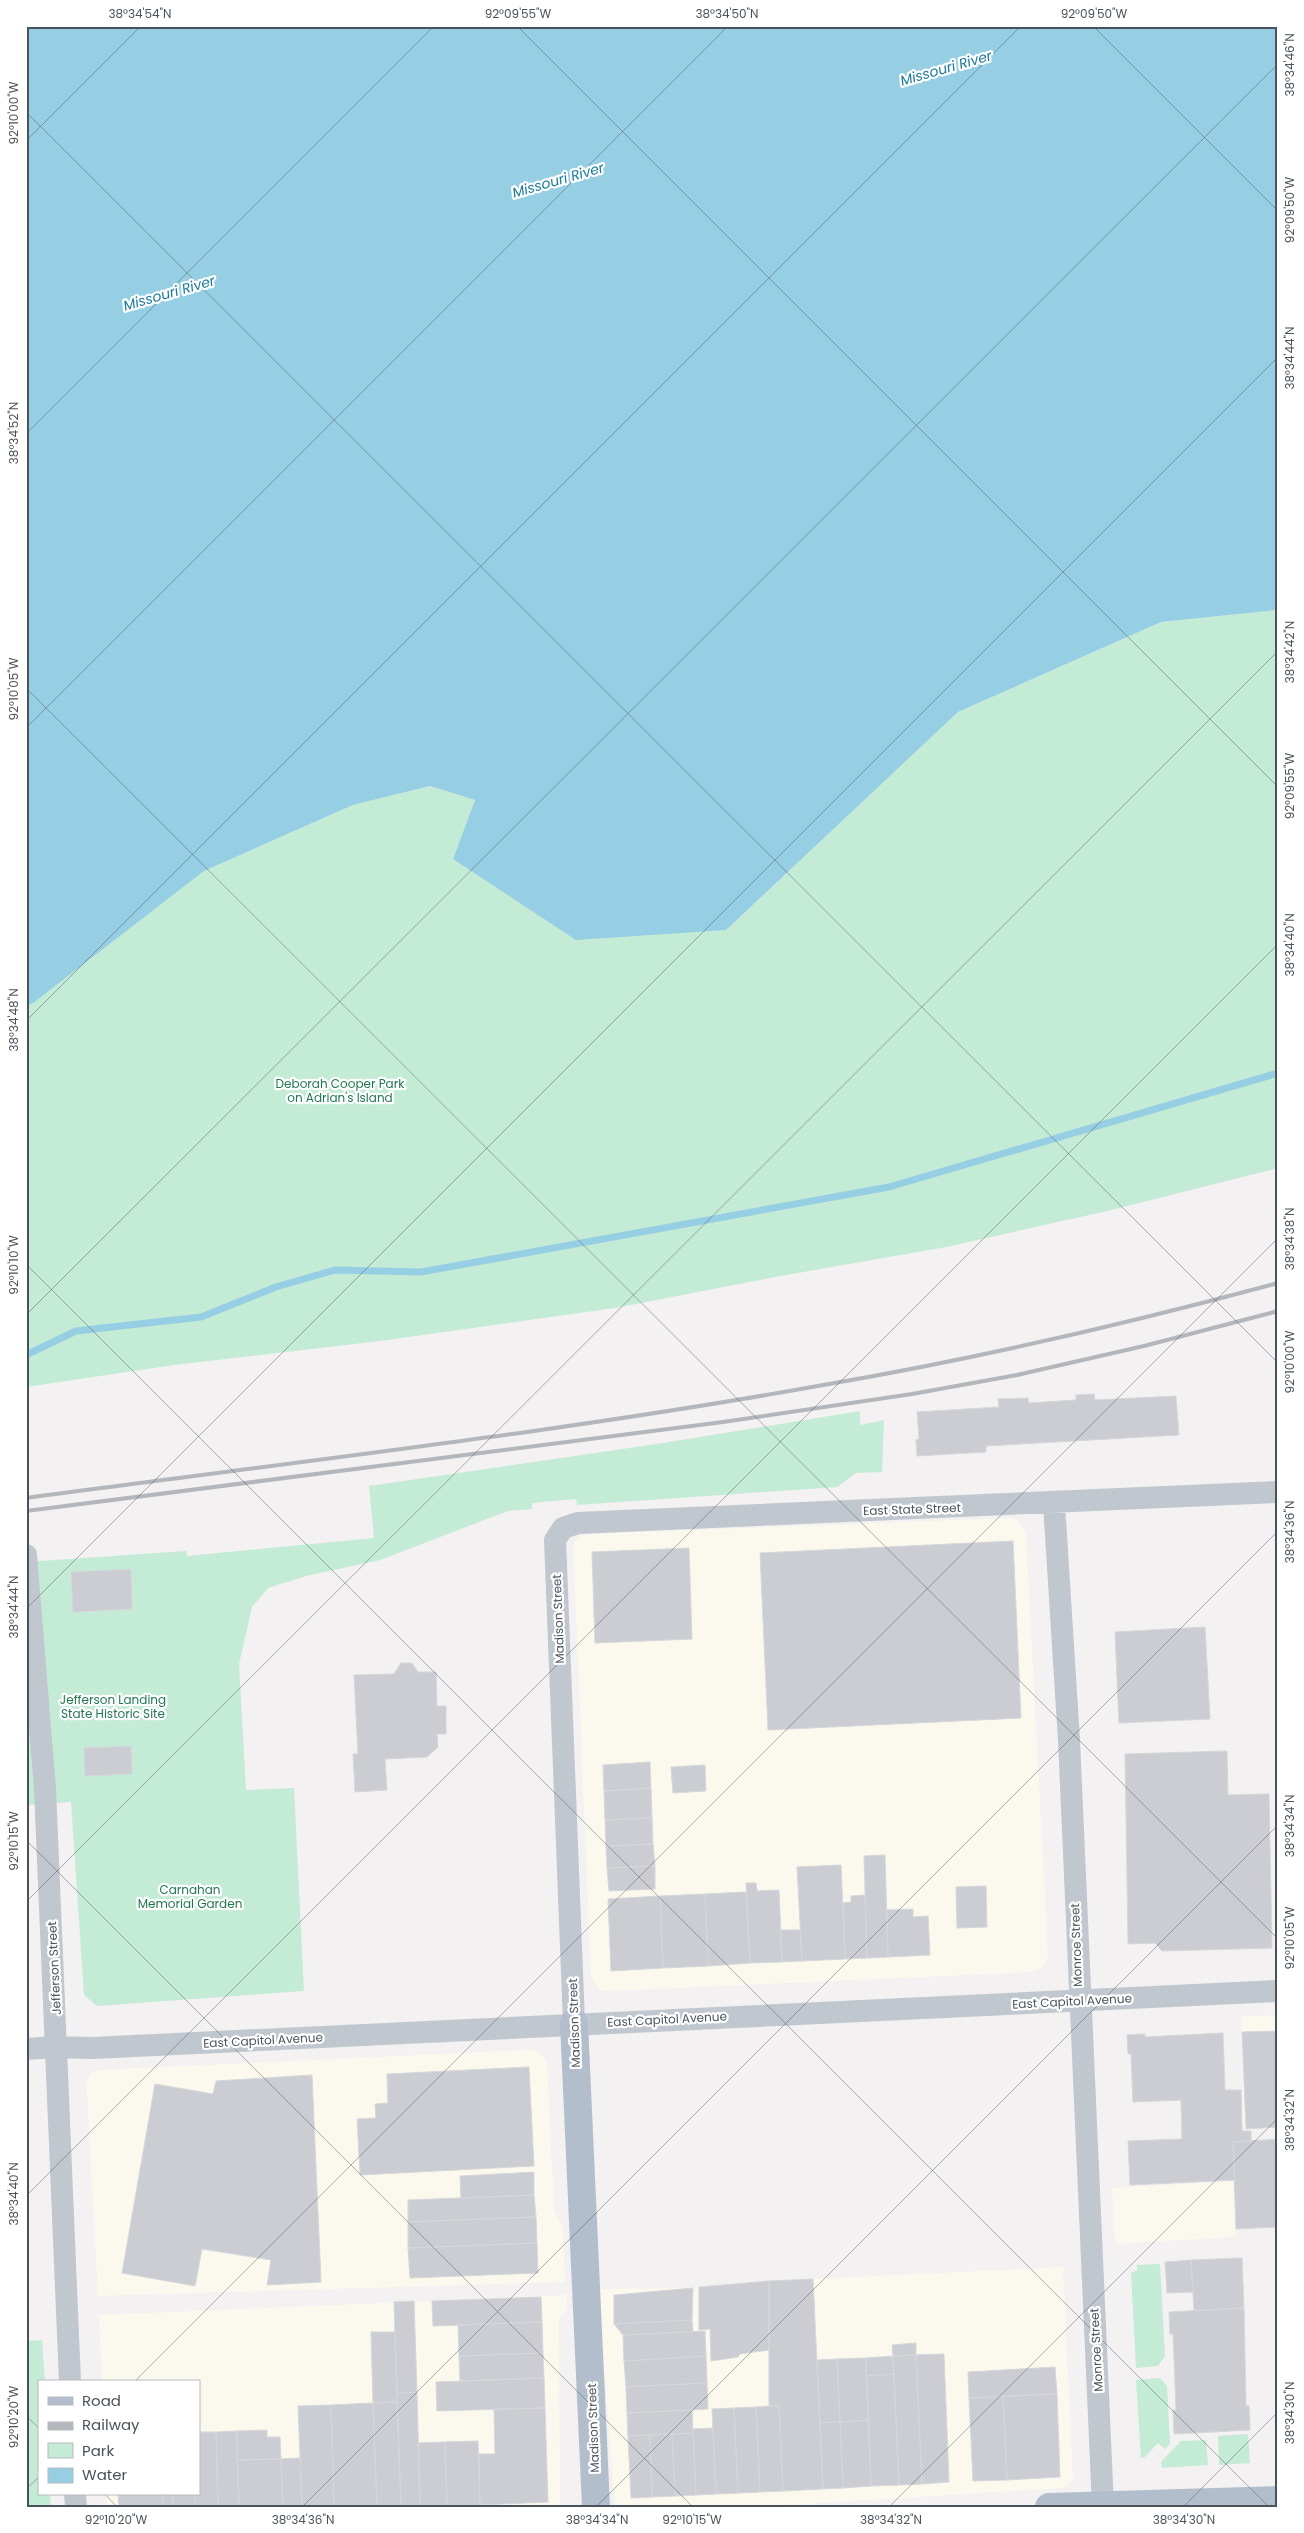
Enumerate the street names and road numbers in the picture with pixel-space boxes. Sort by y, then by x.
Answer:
street label: East State Street [863,1499,961,1519]
street label: Madison Street [548,1574,568,1664]
street label: Monroe Street [1066,1903,1086,1987]
street label: Jefferson Street [43,1921,65,2015]
street label: Madison Street [564,1978,584,2068]
street label: East Capitol Avenue [1012,1989,1132,2013]
street label: East Capitol Avenue [607,2007,727,2031]
street label: East Capitol Avenue [203,2028,323,2052]
street label: Monroe Street [1085,2308,1107,2392]
street label: Madison Street [583,2383,603,2473]

